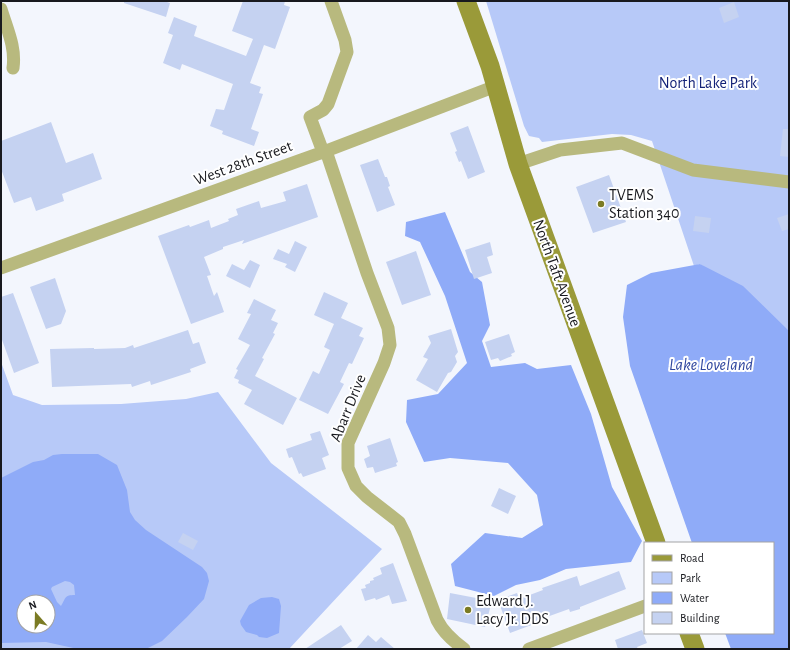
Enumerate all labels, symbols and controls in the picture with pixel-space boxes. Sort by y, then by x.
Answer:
park label: North Lake Park [659,75,758,91]
street label: West 28th Street [192,138,294,188]
place label: TVEMS Station 340 [609,187,679,221]
marker: TVEMS Station 340 [596,199,606,209]
street label: North Taft Avenue [530,217,584,329]
water label: Lake Loveland [669,356,754,373]
street label: Abarr Drive [327,372,369,444]
legend [644,542,774,634]
text: Road [680,552,704,564]
text: Park [680,572,701,584]
text: Water [680,592,709,604]
place label: Edward J. Lacy Jr. DDS [476,593,549,628]
north arrow [16,594,56,634]
text: N [27,599,38,612]
marker: Edward J. Lacy Jr. DDS [463,605,473,615]
text: Building [680,612,720,624]

